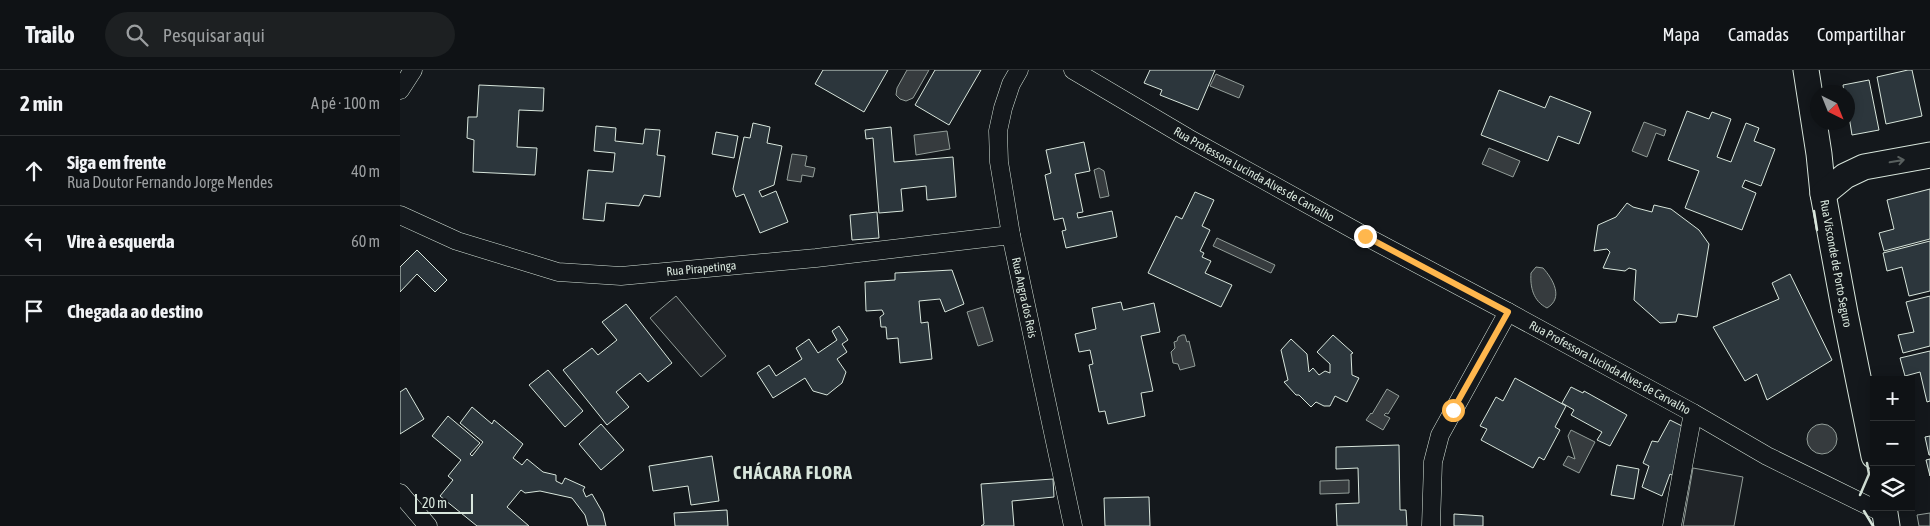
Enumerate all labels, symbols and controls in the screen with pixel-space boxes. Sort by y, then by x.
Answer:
search box [105,12,455,57]
text: Trailo [25,21,75,48]
icon: search [123,21,151,49]
text: Pesquisar aqui [163,24,265,46]
text: Mapa [1663,24,1700,45]
text: Camadas [1728,24,1789,45]
text: Compartilhar [1817,24,1905,45]
north arrow [1810,85,1855,130]
text: 2 min [20,91,63,115]
text: A pé · 100 m [311,94,380,112]
street label: Rua Professora Lucinda Alves de Carvalho [1171,124,1337,225]
text: Siga em frente [67,151,166,173]
one-way arrow [1889,155,1905,165]
icon: ahead [20,157,48,185]
text: 40 m [351,162,380,180]
text: Rua Doutor Fernando Jorge Mendes [67,173,273,191]
street label: Rua Visconde de Porto Seguro [1817,199,1855,329]
route end [1354,225,1377,248]
icon: left [20,227,48,255]
text: Vire à esquerda [67,230,175,252]
text: 60 m [351,232,380,250]
street label: Rua Angra dos Reis [1009,256,1040,339]
street label: Rua Pirapetinga [666,258,737,279]
icon: arrive [20,297,48,325]
text: Chegada ao destino [67,300,203,322]
street label: Rua Professora Lucinda Alves de Carvalho [1527,318,1693,417]
map controls [1870,376,1915,511]
button: + [1870,376,1915,421]
route start [1442,399,1465,422]
button: − [1870,421,1915,466]
district label: CHÁCARA FLORA [733,462,853,483]
button: layers [1870,466,1915,511]
scale bar [415,491,472,514]
text: 20 m [422,495,447,511]

